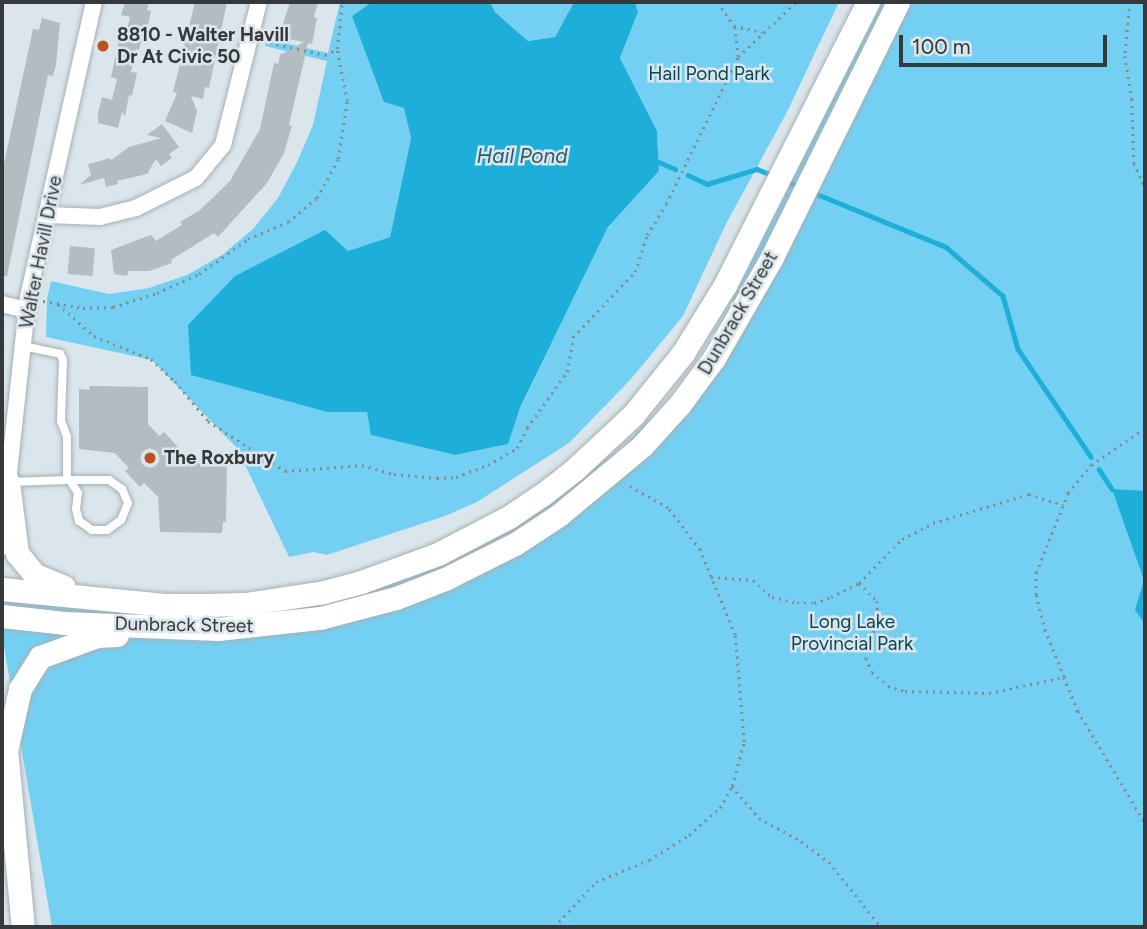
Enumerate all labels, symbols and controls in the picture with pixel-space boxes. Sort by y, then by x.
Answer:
scale bar [902,21,1110,65]
place label: 8810 - Walter Havill Dr At Civic 50 [117,24,289,68]
text: 100 m [912,34,971,59]
marker: 8810 - Walter Havill Dr At Civic 50 [95,38,111,54]
park label: Hail Pond Park [648,63,770,85]
water label: Hail Pond [476,143,568,169]
street label: Walter Havill Drive [15,174,67,330]
street label: Dunbrack Street [693,247,783,379]
place label: The Roxbury [164,447,274,469]
marker: The Roxbury [142,450,158,466]
park label: Long Lake Provincial Park [791,611,913,655]
street label: Dunbrack Street [114,612,254,638]

